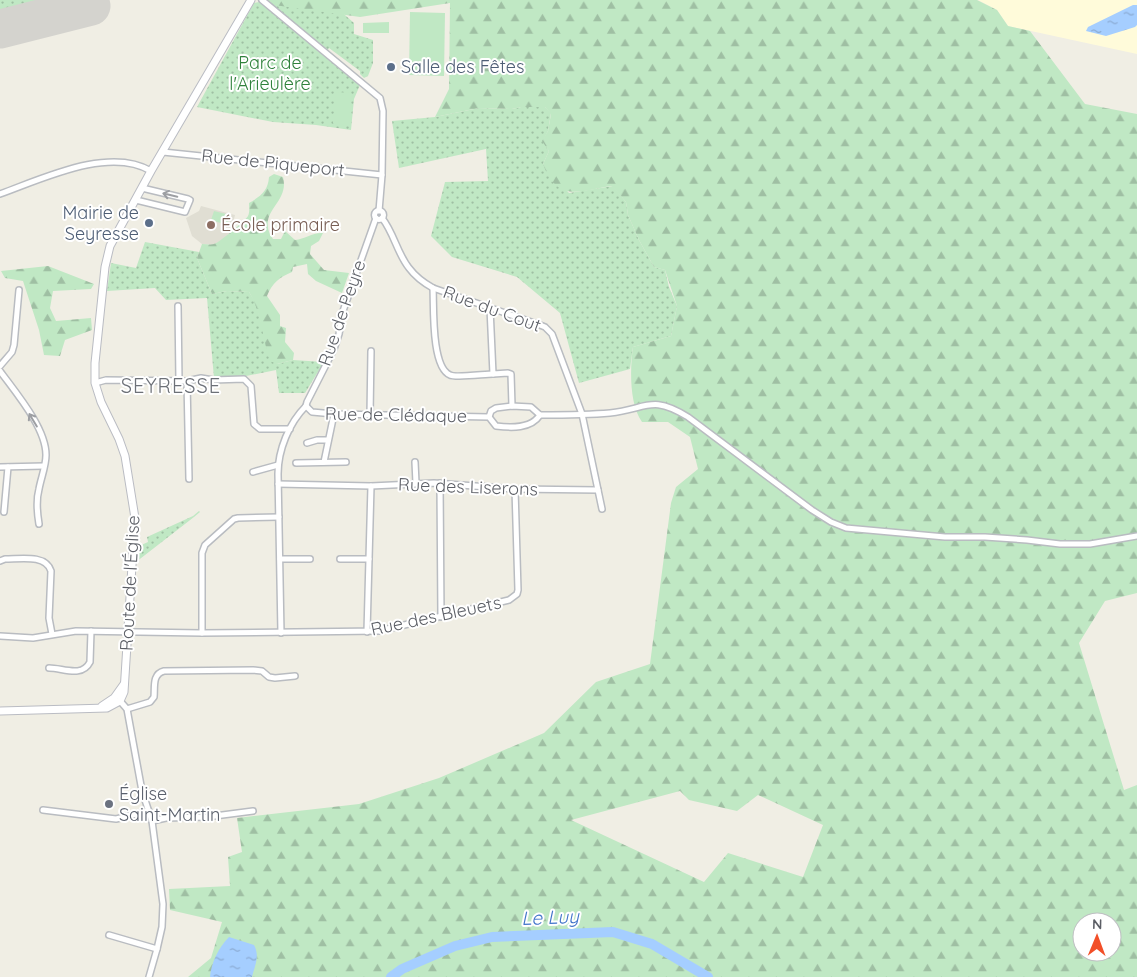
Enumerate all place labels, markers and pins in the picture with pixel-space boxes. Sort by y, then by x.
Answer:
place label: Salle des Fêtes [401,55,524,78]
marker: Salle des Fêtes [385,61,397,73]
place label: Mairie de Seyresse [62,201,139,245]
place label: École primaire [221,213,340,236]
marker: Mairie de Seyresse [143,217,155,229]
marker: École primaire [205,219,217,231]
place label: Église Saint-Martin [119,782,220,826]
marker: Église Saint-Martin [103,798,115,810]

